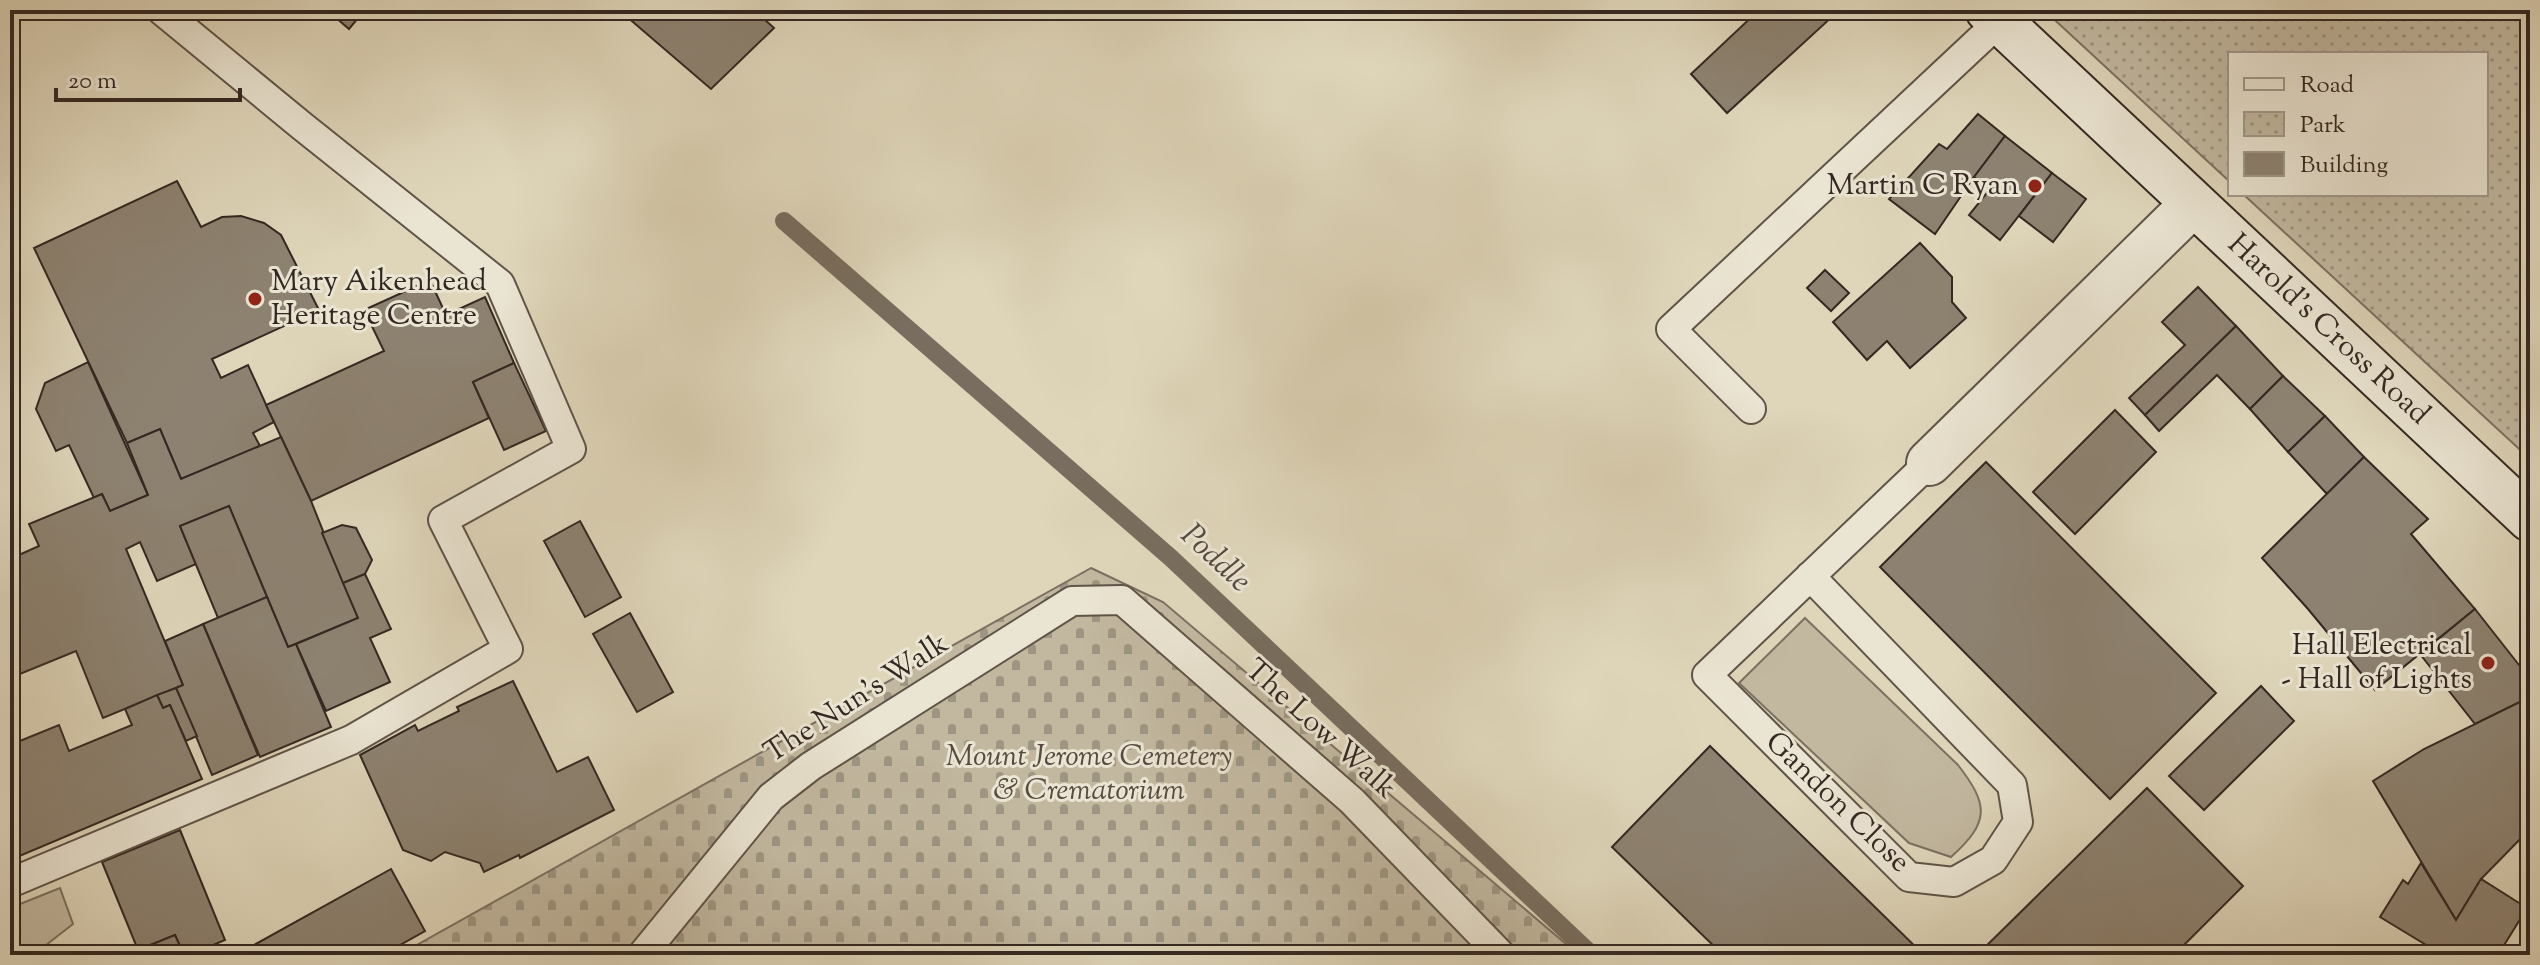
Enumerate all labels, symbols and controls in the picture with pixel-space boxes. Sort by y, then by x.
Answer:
scale bar [56,52,240,102]
legend [2228,52,2488,196]
text: 20 m [68,65,117,99]
text: Road [2300,69,2354,103]
text: Park [2300,109,2346,143]
text: Building [2300,149,2389,183]
place label: Martin C Ryan [1827,165,2019,208]
marker: Martin C Ryan [2026,177,2044,195]
street label: Harold's Cross Road [2217,224,2439,436]
place label: Mary Aikenhead Heritage Centre [271,261,487,338]
marker: Mary Aikenhead Heritage Centre [246,290,264,308]
water label: Poddle [1169,514,1261,604]
street label: The Nun's Walk [756,623,958,775]
place label: Hall Electrical - Hall of Lights [2281,625,2472,702]
street label: The Low Walk [1234,650,1406,810]
marker: Hall Electrical - Hall of Lights [2479,654,2497,672]
street label: Gandon Close [1755,722,1919,884]
park label: Mount Jerome Cemetery & Crematorium [946,736,1232,813]

